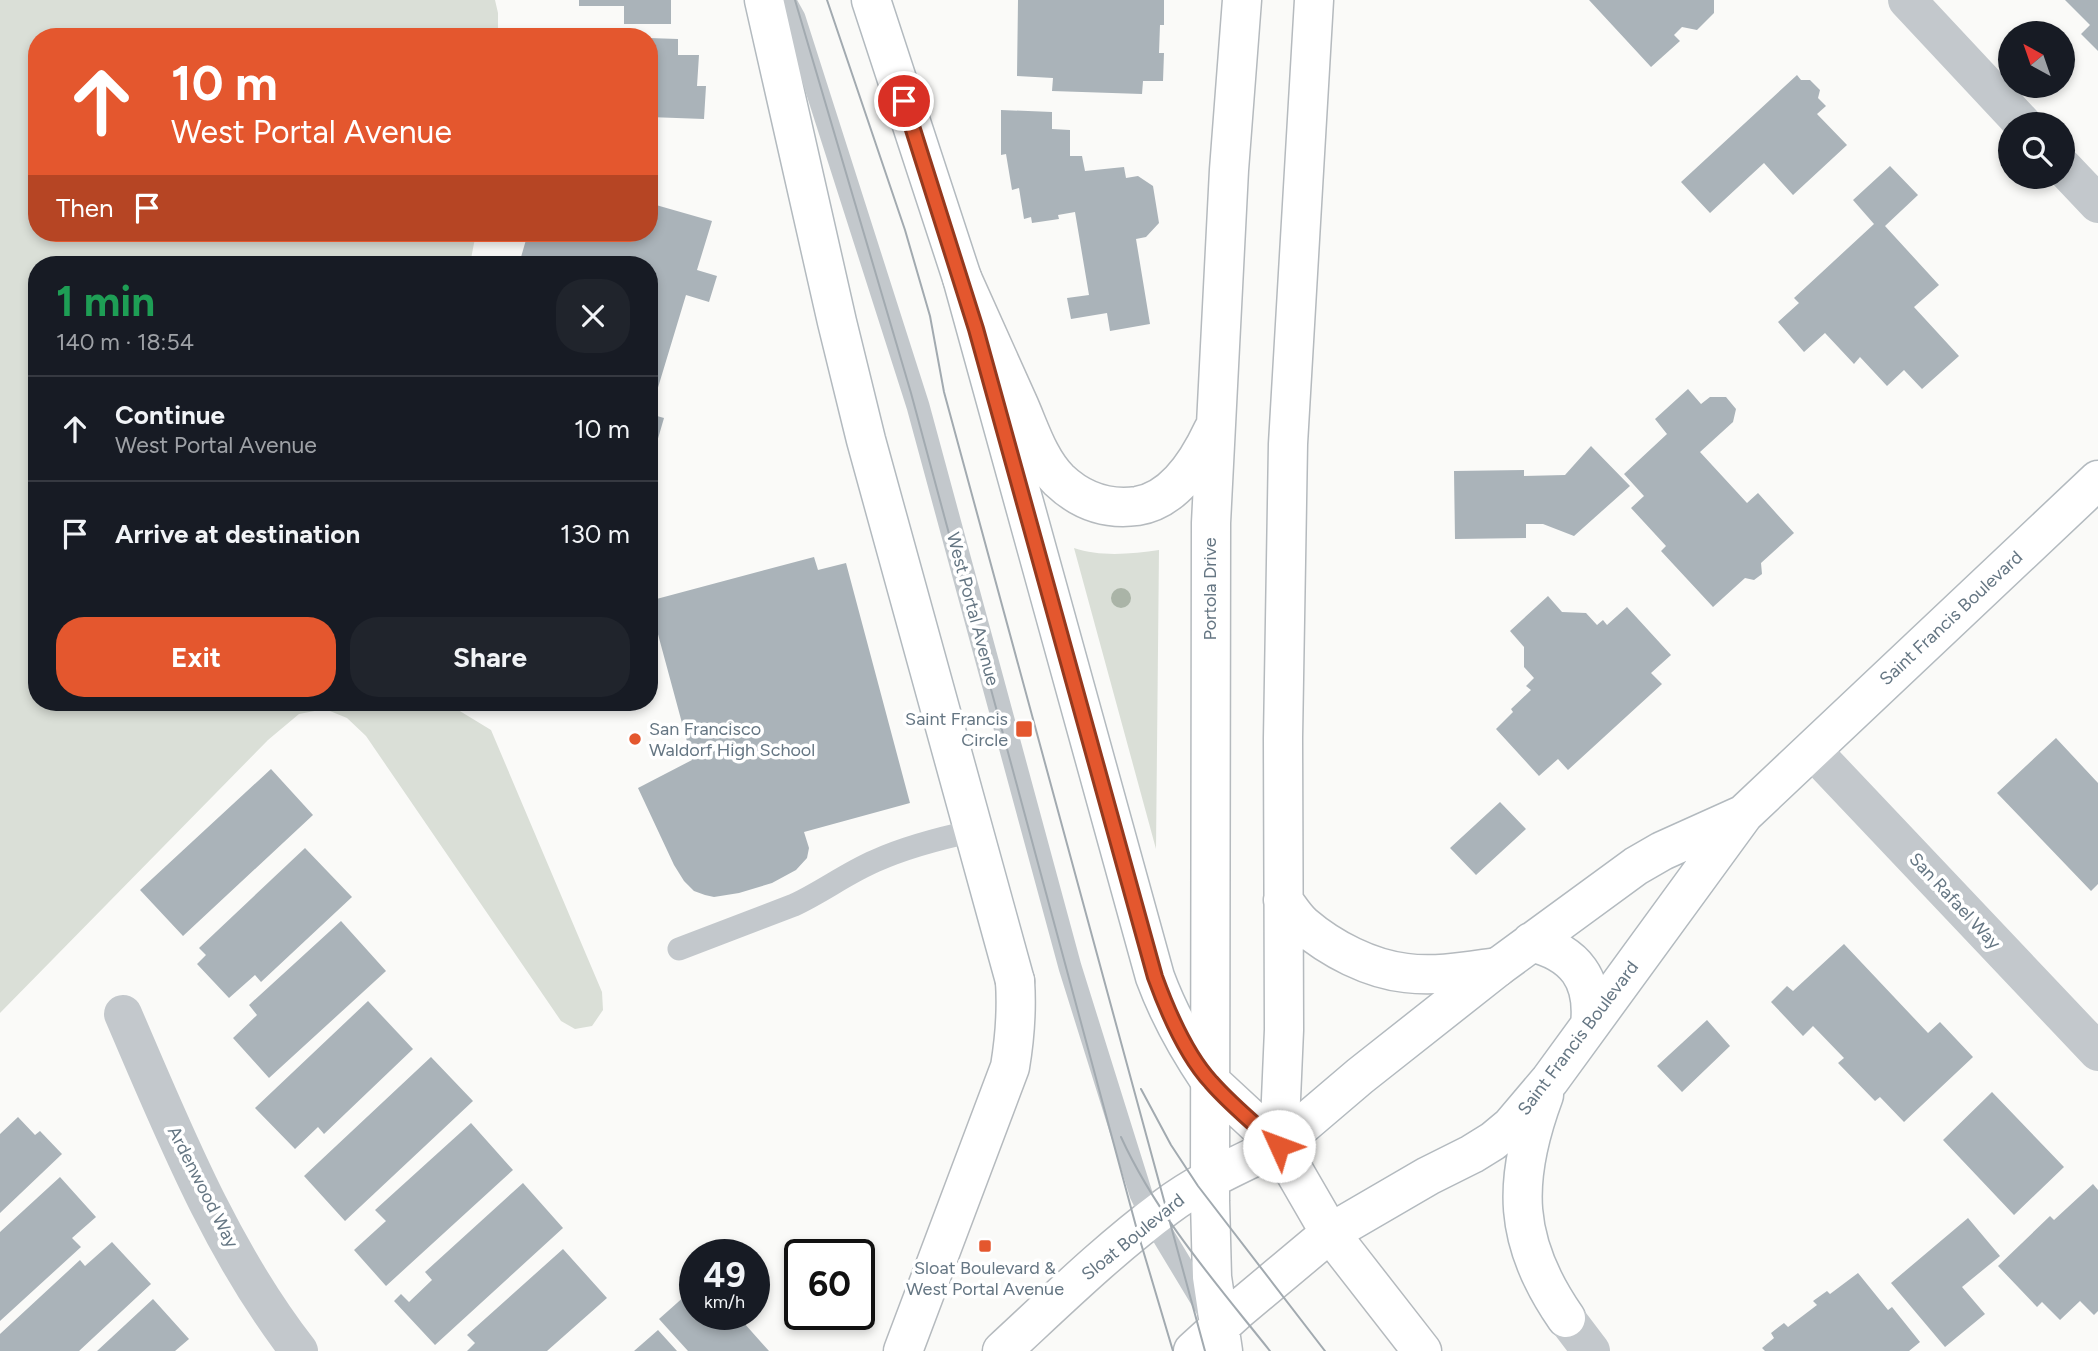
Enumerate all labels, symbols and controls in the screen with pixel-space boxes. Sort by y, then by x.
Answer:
north arrow [1998,21,2076,98]
map controls [1998,21,2075,189]
text: 10 m [171,53,278,112]
icon: ahead [56,56,147,147]
pin [874,71,934,131]
icon: arrive [885,82,923,120]
button: search [1998,112,2075,189]
text: West Portal Avenue [171,113,452,151]
icon: arrive [128,189,166,227]
text: Then [56,192,114,224]
text: 1 min [56,276,155,327]
button: close [556,279,630,353]
text: 140 m · 18:54 [56,328,194,356]
text: Continue [115,399,225,431]
icon: ahead [56,410,94,448]
text: 10 m [574,413,630,445]
text: West Portal Avenue [115,431,317,459]
icon: arrive [56,515,94,553]
text: Arrive at destination [115,518,360,550]
text: 130 m [560,518,630,550]
street label: West Portal Avenue [942,530,1004,688]
street label: Portola Drive [1199,537,1221,641]
street label: Saint Francis Boulevard [1875,546,2027,690]
button: Exit [56,617,336,697]
button: Share [350,617,630,697]
place label: Saint Francis Circle [905,708,1008,751]
place label: San Francisco Waldorf High School [649,718,815,761]
marker: Saint Francis Circle [1014,719,1034,739]
marker: San Francisco Waldorf High School [627,731,643,747]
street label: San Rafael Way [1905,848,2006,954]
street label: Saint Francis Boulevard [1513,957,1643,1119]
position arrow [1242,1109,1316,1183]
street label: Ardenwood Way [163,1123,243,1252]
street label: Sloat Boulevard [1077,1189,1189,1285]
marker: Sloat Boulevard & West Portal Avenue [977,1238,993,1254]
speed limit sign: 60 [784,1239,875,1330]
text: 49 [703,1254,746,1296]
place label: Sloat Boulevard & West Portal Avenue [906,1257,1064,1300]
text: km/h [704,1291,745,1313]

